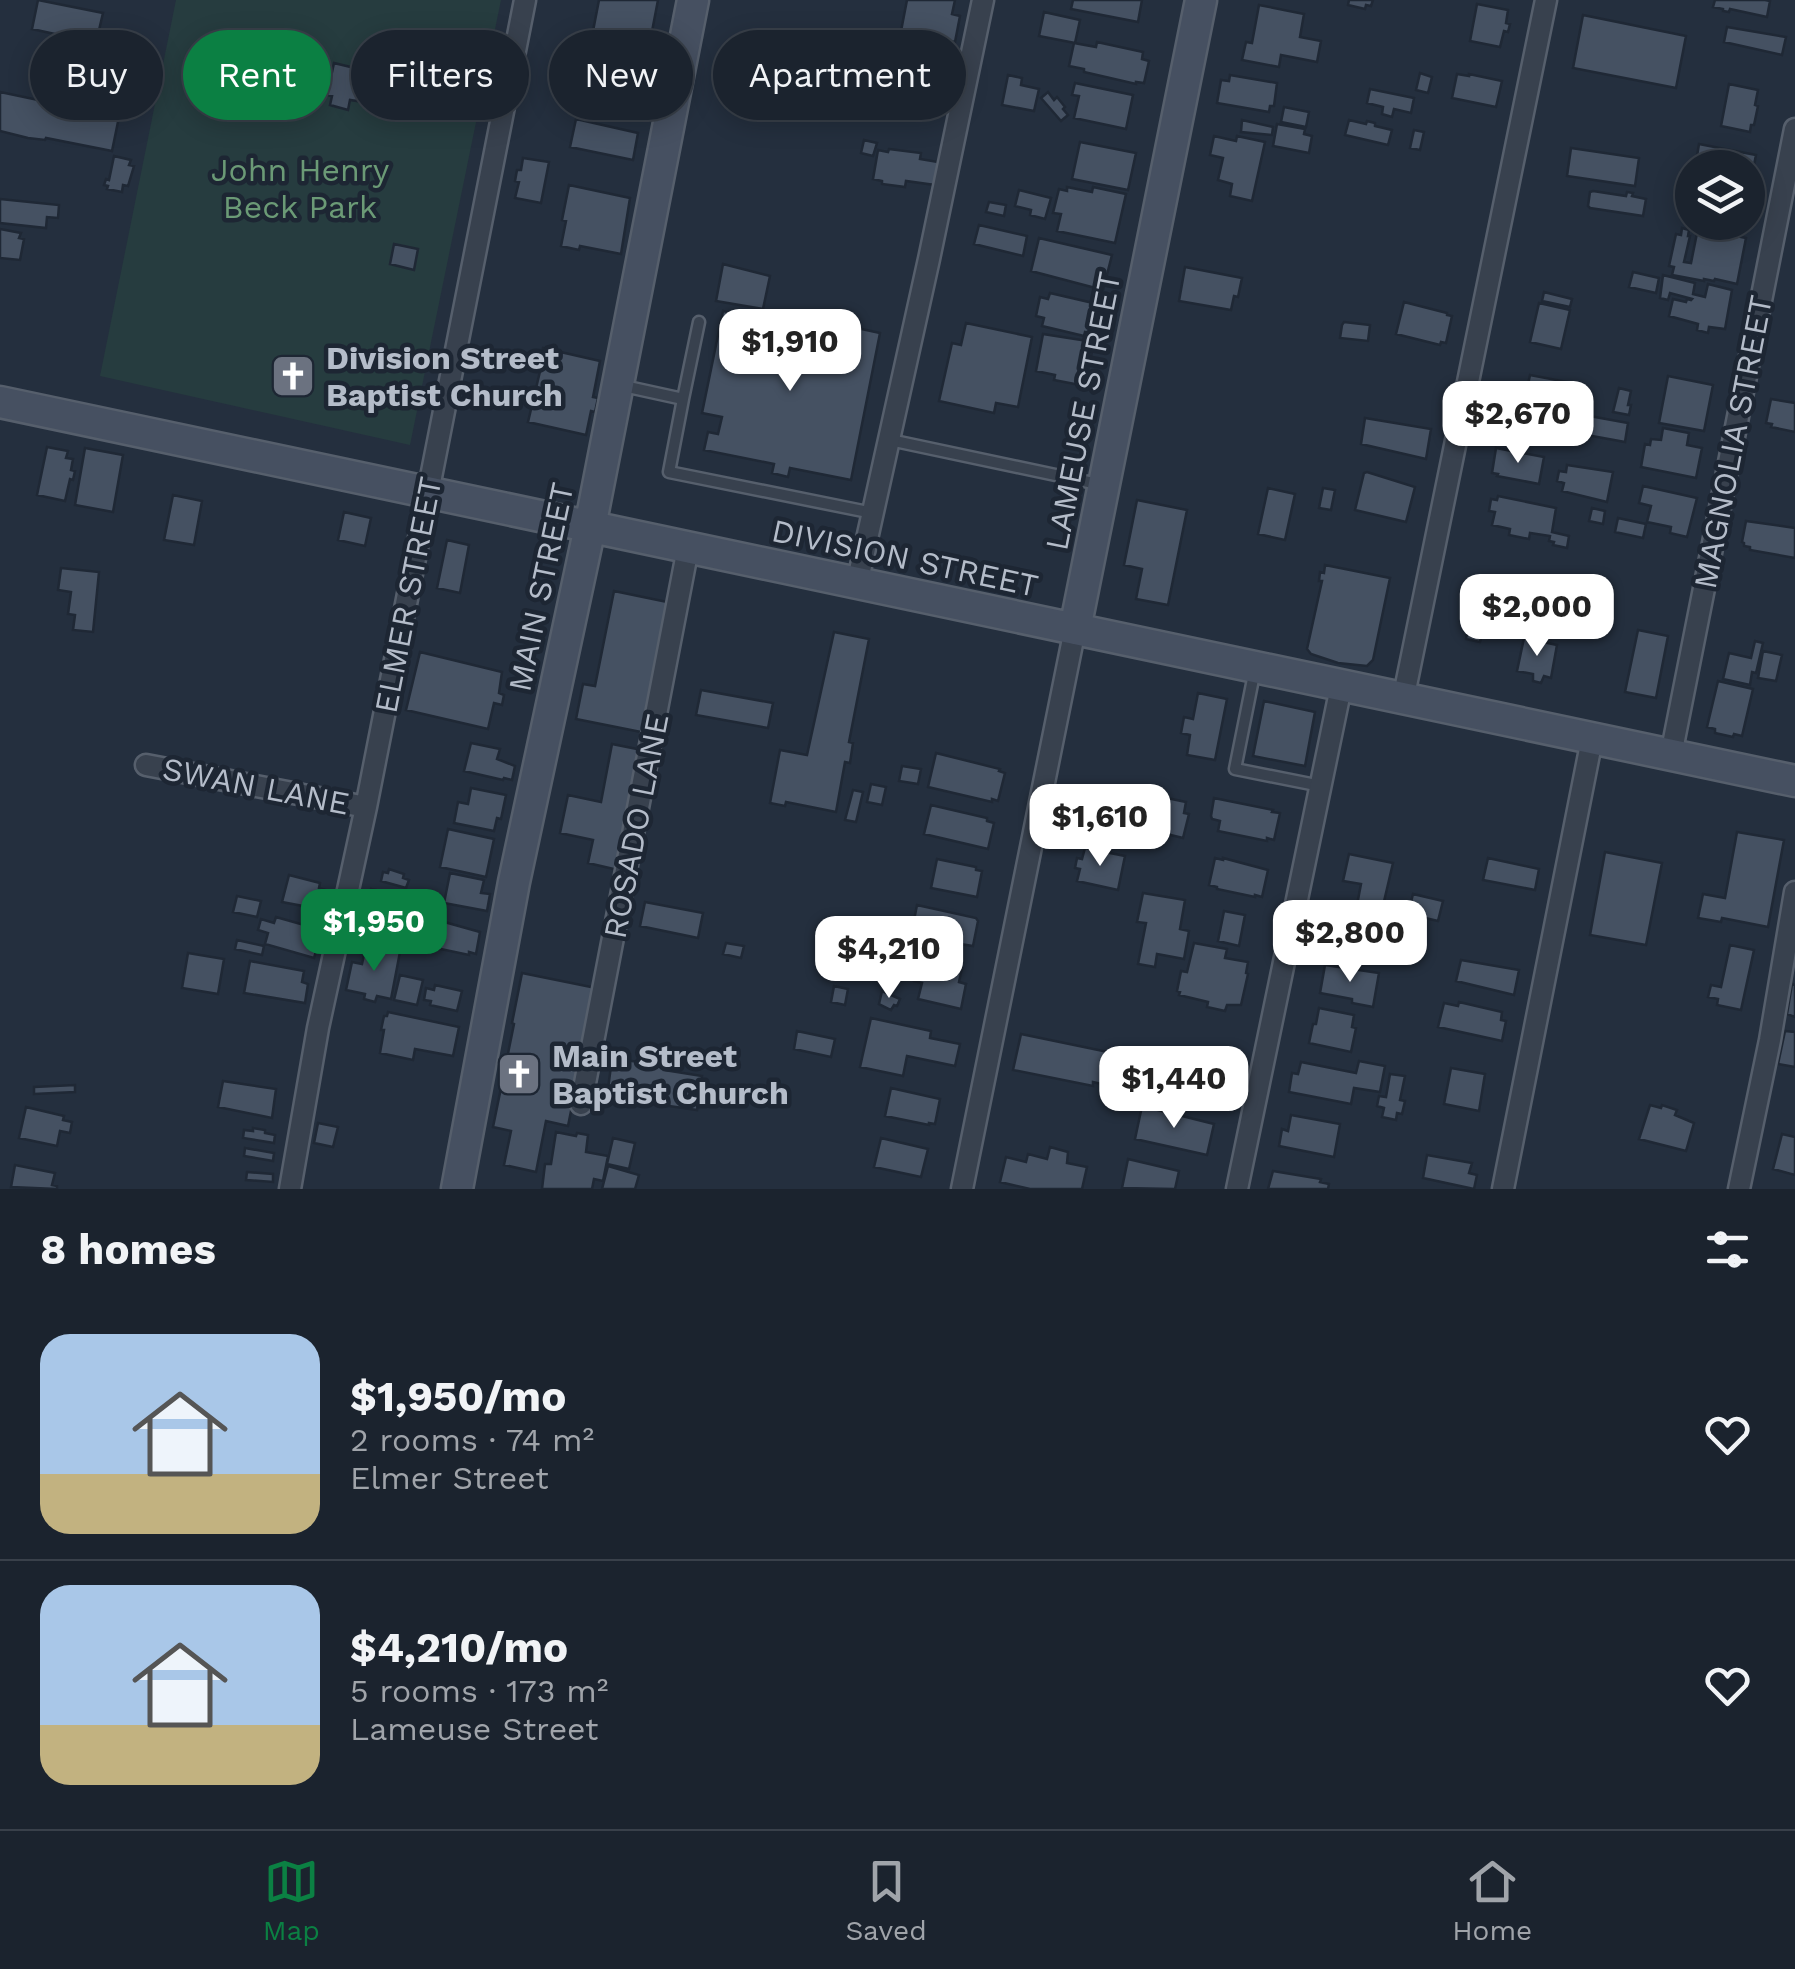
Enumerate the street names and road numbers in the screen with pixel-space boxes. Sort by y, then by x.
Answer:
street label: LAMEUSE STREET [1037,269,1129,553]
street label: MAGNOLIA STREET [1686,292,1780,592]
street label: ELMER STREET [366,474,450,716]
street label: MAIN STREET [500,479,582,695]
street label: DIVISION STREET [768,511,1042,605]
street label: ROSADO LANE [596,710,676,942]
street label: SWAN LANE [159,749,353,823]

